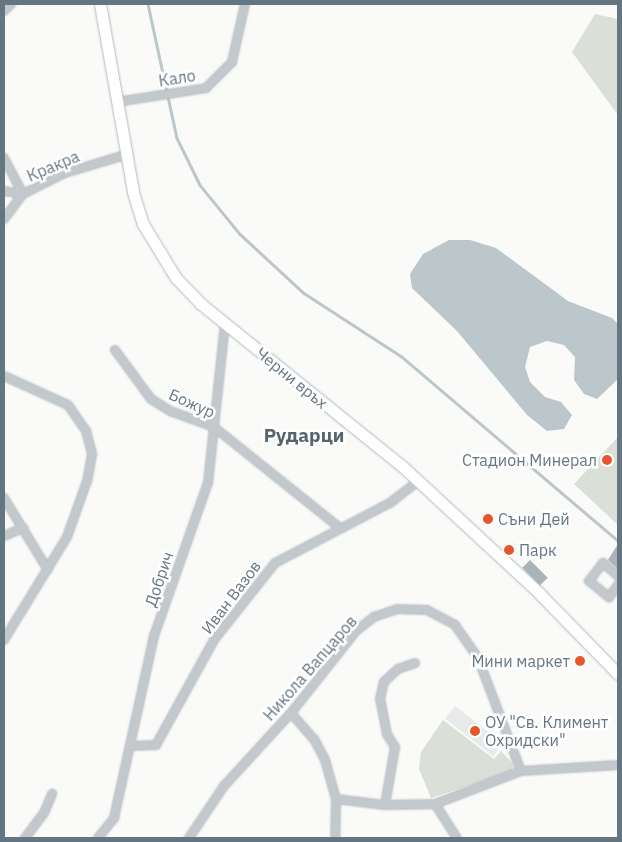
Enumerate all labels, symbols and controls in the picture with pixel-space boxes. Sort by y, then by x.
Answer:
street label: Кало [157,66,197,90]
street label: Кракра [24,146,82,186]
street label: Черни връх [252,343,332,413]
street label: Божур [166,384,218,422]
district label: Рударци [264,425,344,447]
place label: Стадион Минерал [462,450,597,470]
marker: Стадион Минерал [601,454,613,466]
place label: Съни Дей [498,509,570,529]
marker: Съни Дей [482,513,494,525]
place label: Парк [519,540,557,560]
marker: Парк [503,544,515,556]
street label: Добрич [141,549,177,609]
street label: Иван Вазов [197,557,265,637]
street label: Никола Вапцаров [259,612,361,724]
place label: Мини маркет [471,651,570,671]
marker: Мини маркет [574,655,586,667]
place label: ОУ "Св. Климент Охридски" [485,712,608,750]
marker: ОУ "Св. Климент Охридски" [469,725,481,737]

